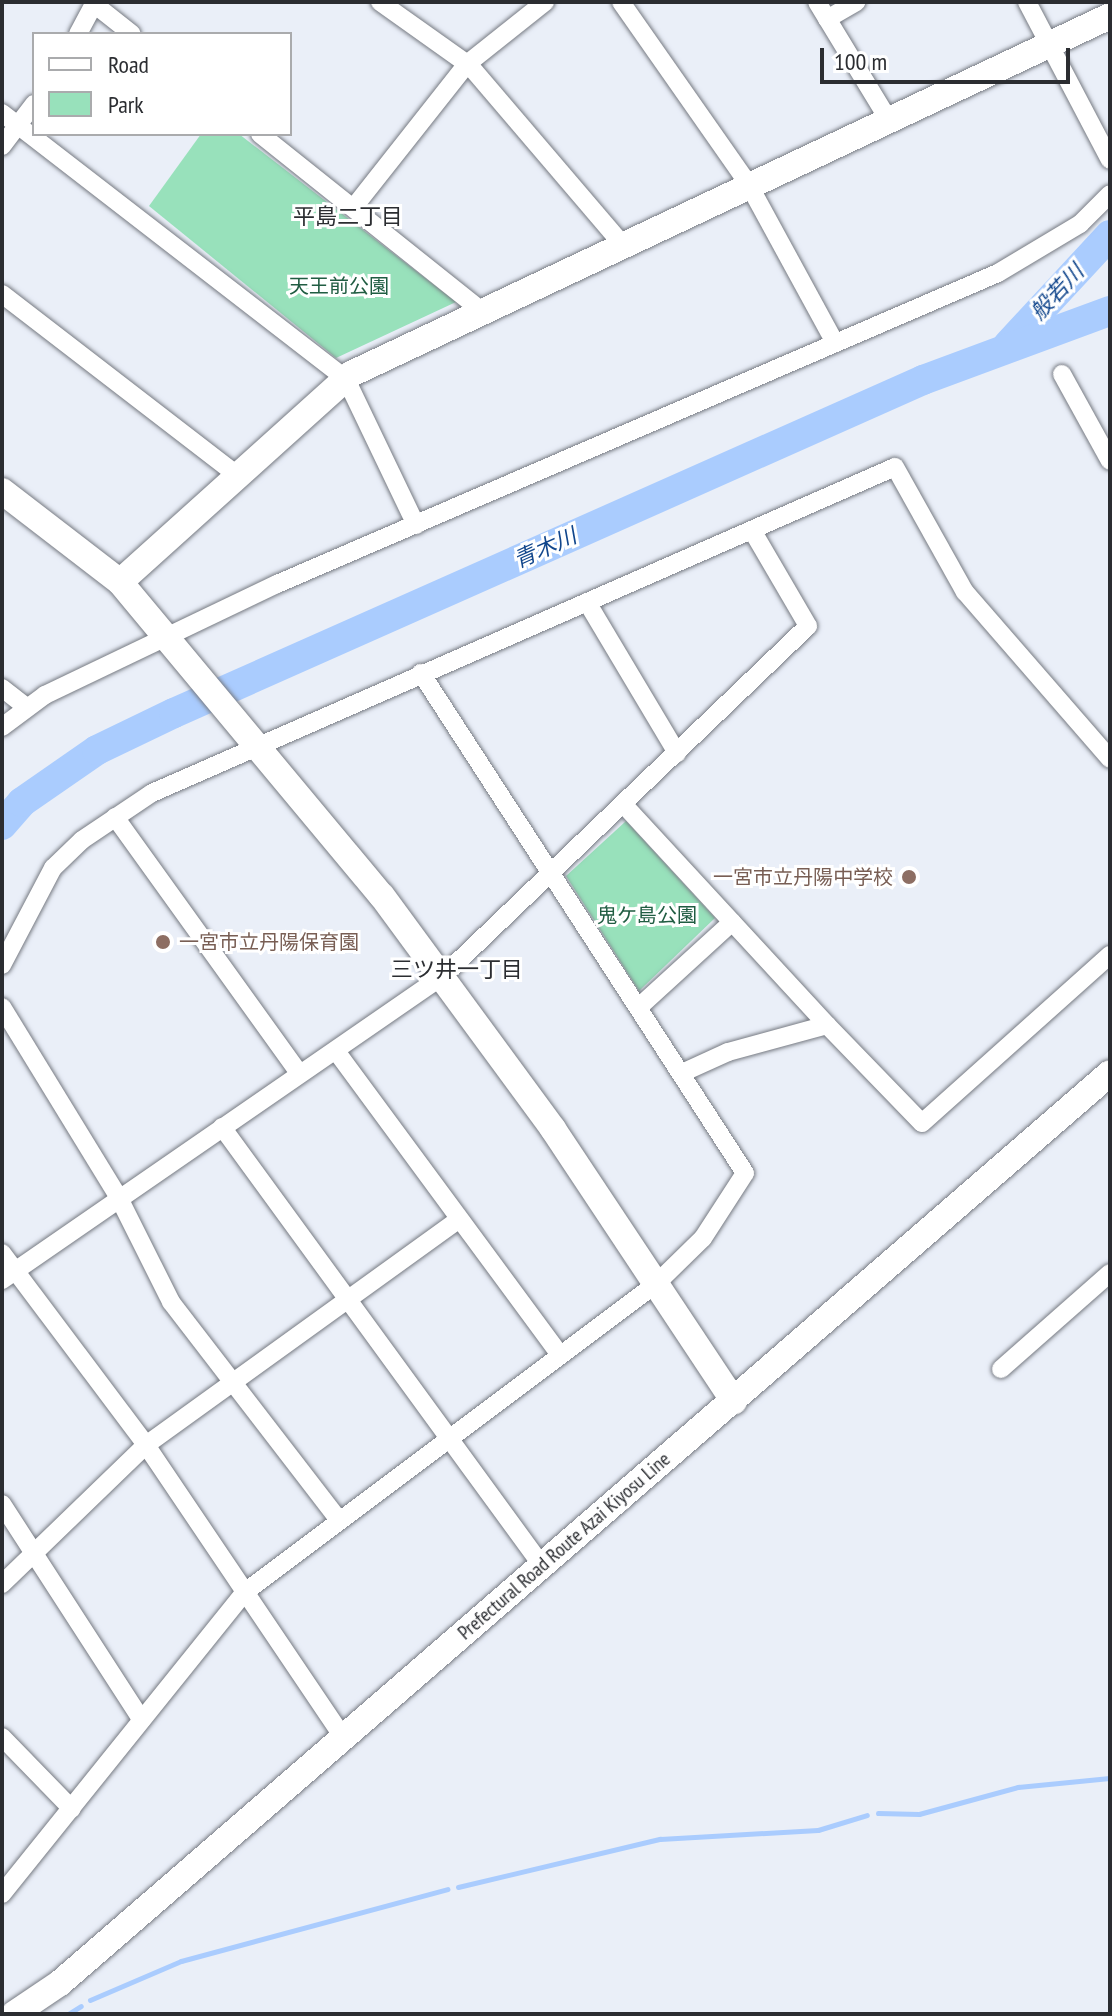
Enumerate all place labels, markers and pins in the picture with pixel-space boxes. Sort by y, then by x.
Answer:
place label: 一宮市立丹陽中学校 [713,865,893,889]
marker: 一宮市立丹陽中学校 [900,868,918,886]
place label: 一宮市立丹陽保育園 [179,930,359,954]
marker: 一宮市立丹陽保育園 [154,933,172,951]

